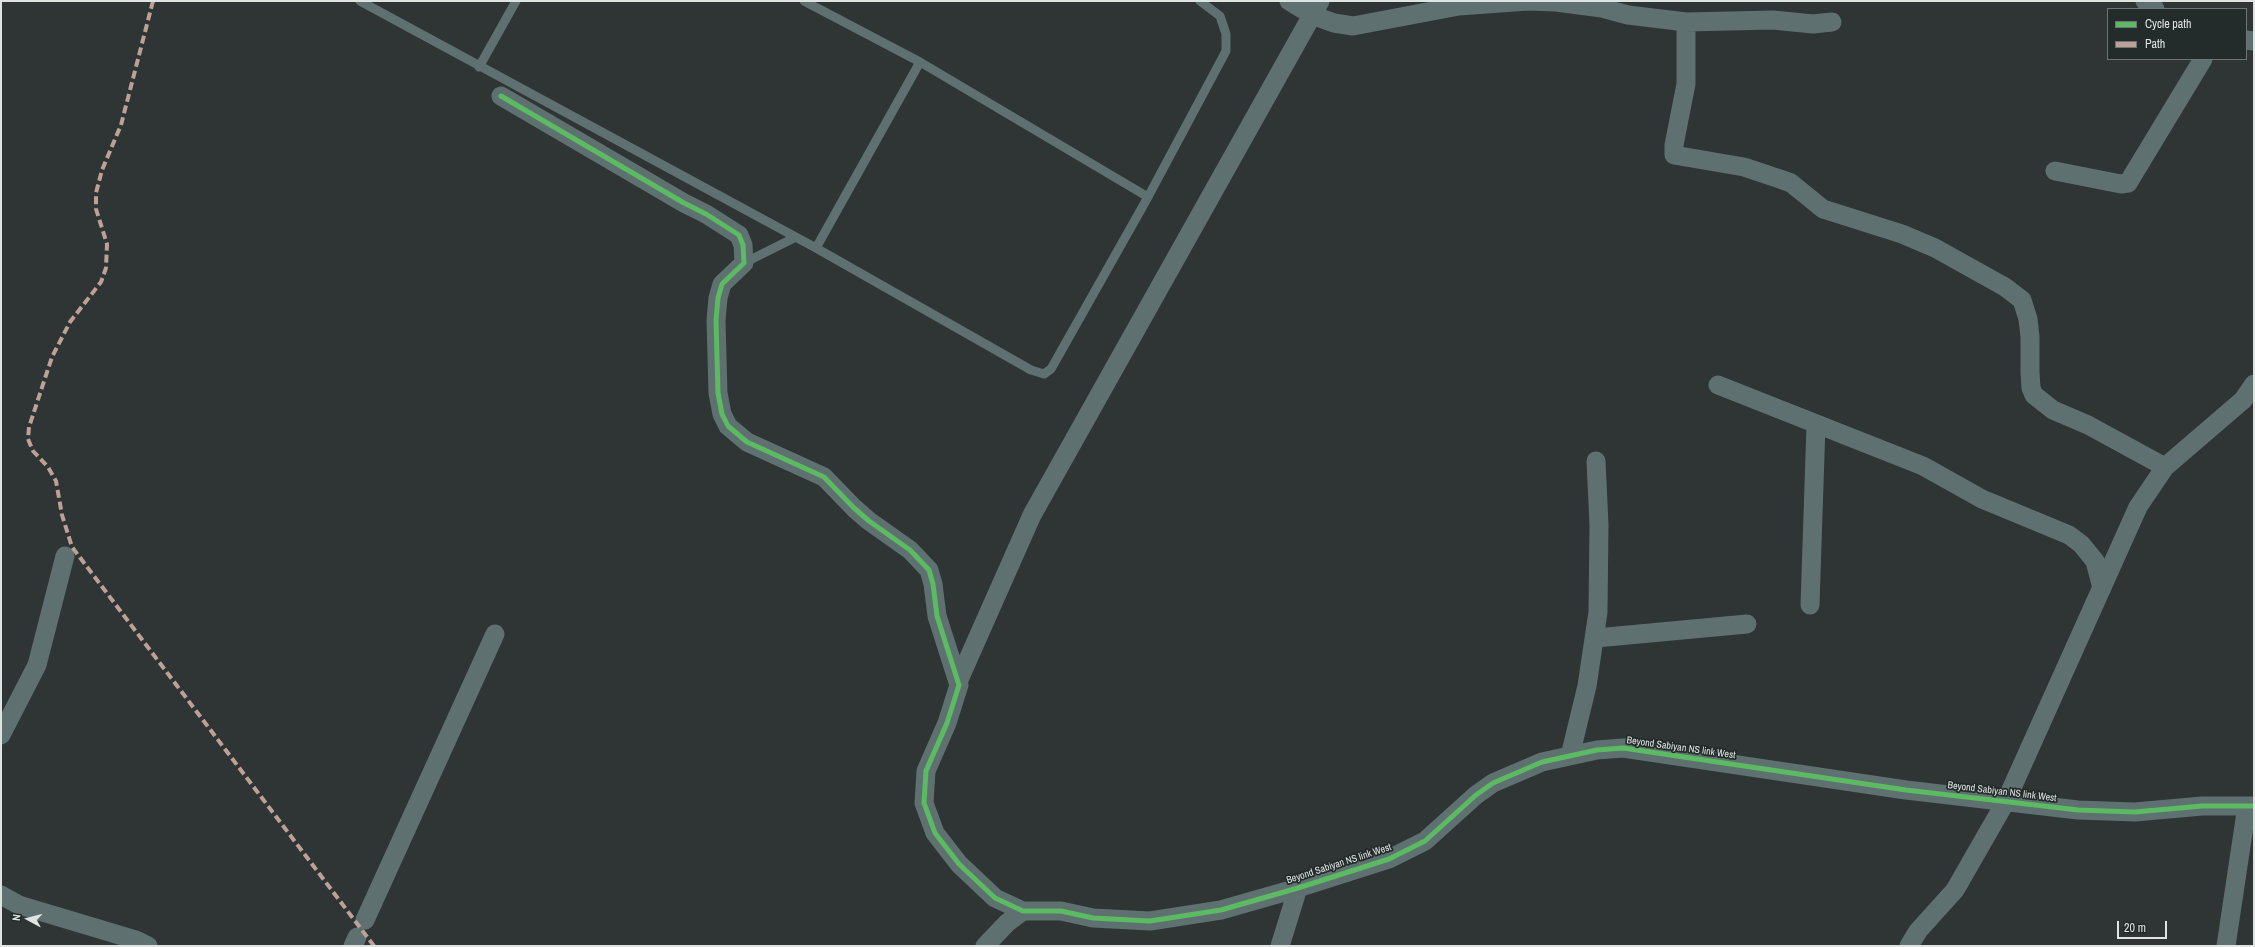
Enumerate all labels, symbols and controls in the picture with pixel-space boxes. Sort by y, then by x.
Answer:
legend [2107,8,2247,60]
text: Cycle path [2145,16,2192,32]
text: Path [2145,36,2165,52]
street label: Beyond Sabiyan NS link West [1626,734,1736,762]
street label: Beyond Sabiyan NS link West [1947,779,2057,805]
street label: Beyond Sabiyan NS link West [1285,841,1393,887]
north arrow [8,899,48,939]
text: N [9,913,23,922]
scale bar [2119,913,2169,939]
text: 20 m [2124,920,2146,936]

